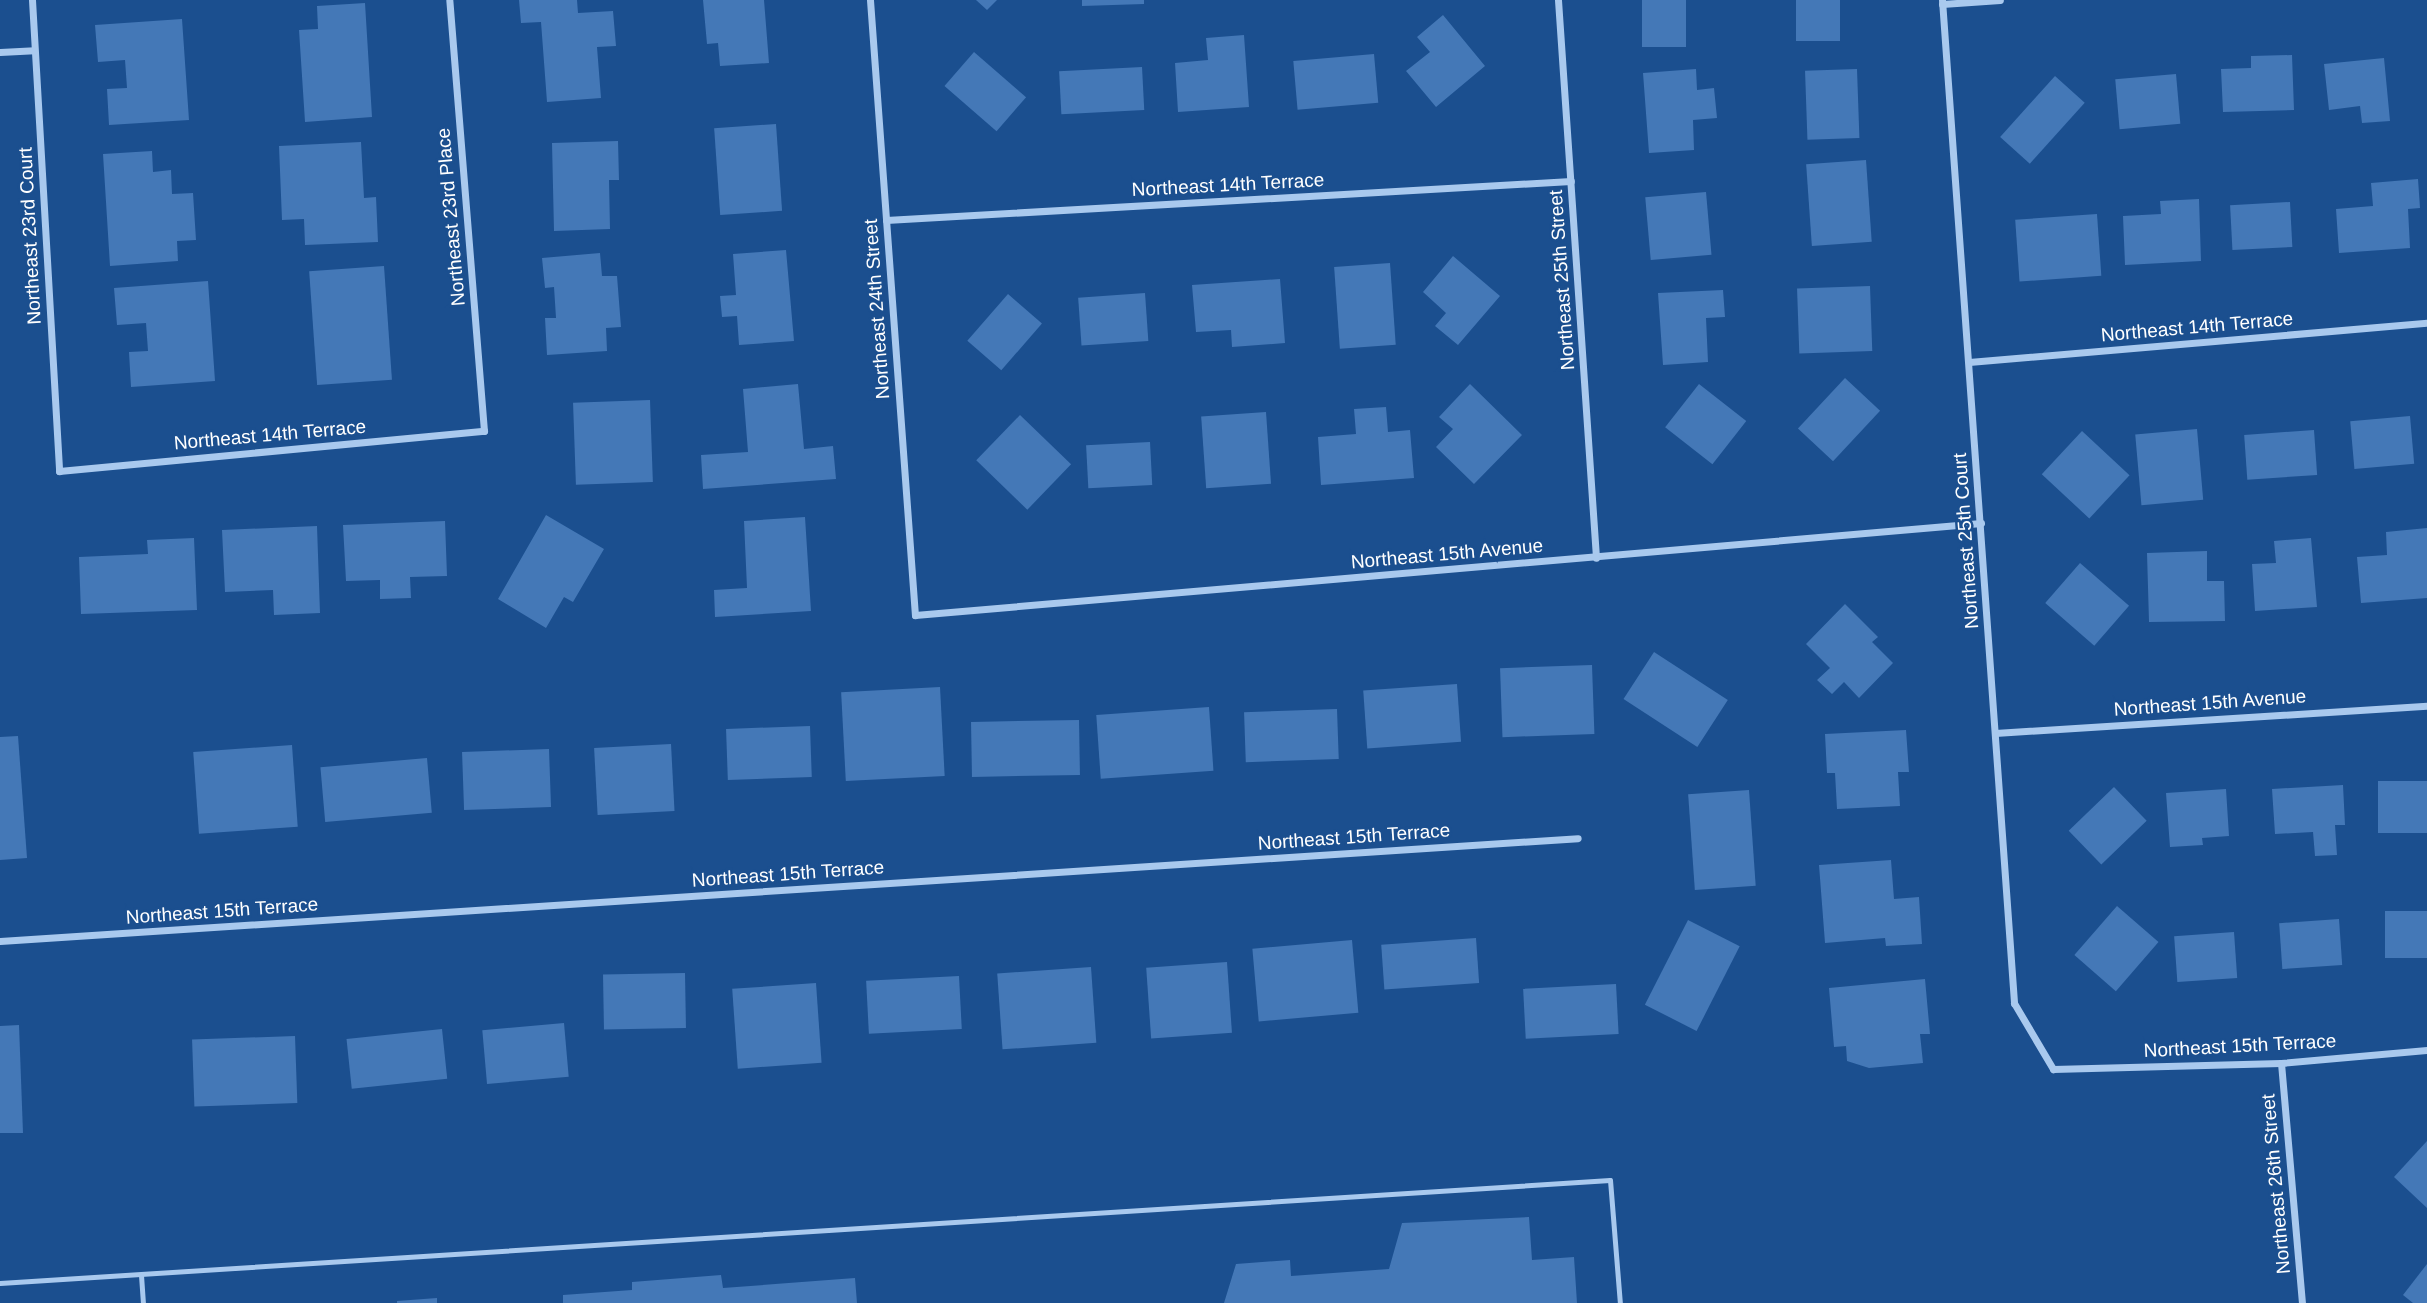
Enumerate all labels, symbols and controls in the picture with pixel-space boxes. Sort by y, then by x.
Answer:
street label: Northeast 23rd Place [432,127,470,307]
street label: Northeast 23rd Court [14,147,46,325]
street label: Northeast 14th Terrace [1131,169,1325,201]
street label: Northeast 25th Street [1544,189,1580,371]
street label: Northeast 24th Street [859,218,895,400]
street label: Northeast 14th Terrace [2100,307,2294,347]
street label: Northeast 14th Terrace [173,415,367,455]
street label: Northeast 25th Court [1948,452,1984,630]
street label: Northeast 15th Avenue [1349,534,1545,574]
street label: Northeast 15th Avenue [2112,685,2308,721]
street label: Northeast 15th Terrace [1257,819,1451,855]
street label: Northeast 15th Terrace [691,856,885,892]
street label: Northeast 15th Terrace [125,893,319,929]
street label: Northeast 15th Terrace [2143,1030,2337,1062]
street label: Northeast 26th Street [2257,1093,2295,1275]

